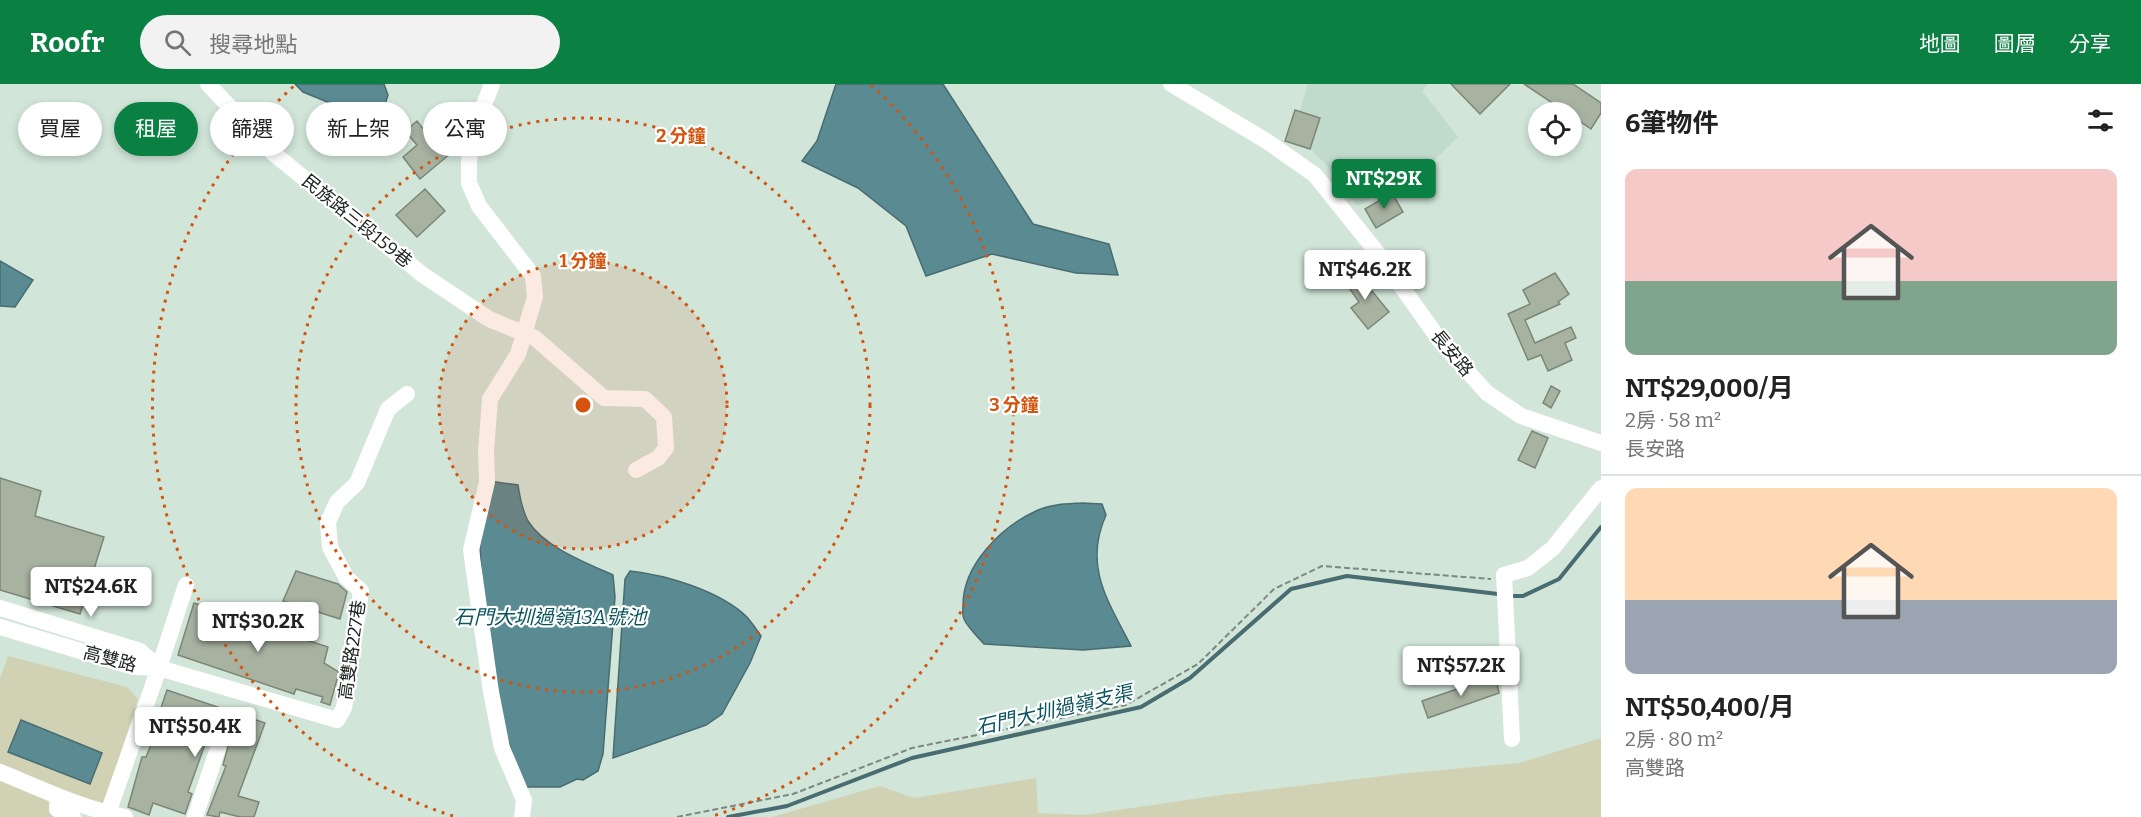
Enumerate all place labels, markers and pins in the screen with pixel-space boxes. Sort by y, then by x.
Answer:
pin: NT$29K [1335,159,1433,210]
pin: NT$46.2K [1303,250,1427,301]
centre of rings [573,395,593,415]
pin: NT$24.6K [29,567,153,618]
pin: NT$30.2K [196,602,320,653]
pin: NT$57.2K [1399,646,1523,697]
pin: NT$50.4K [133,707,257,758]

